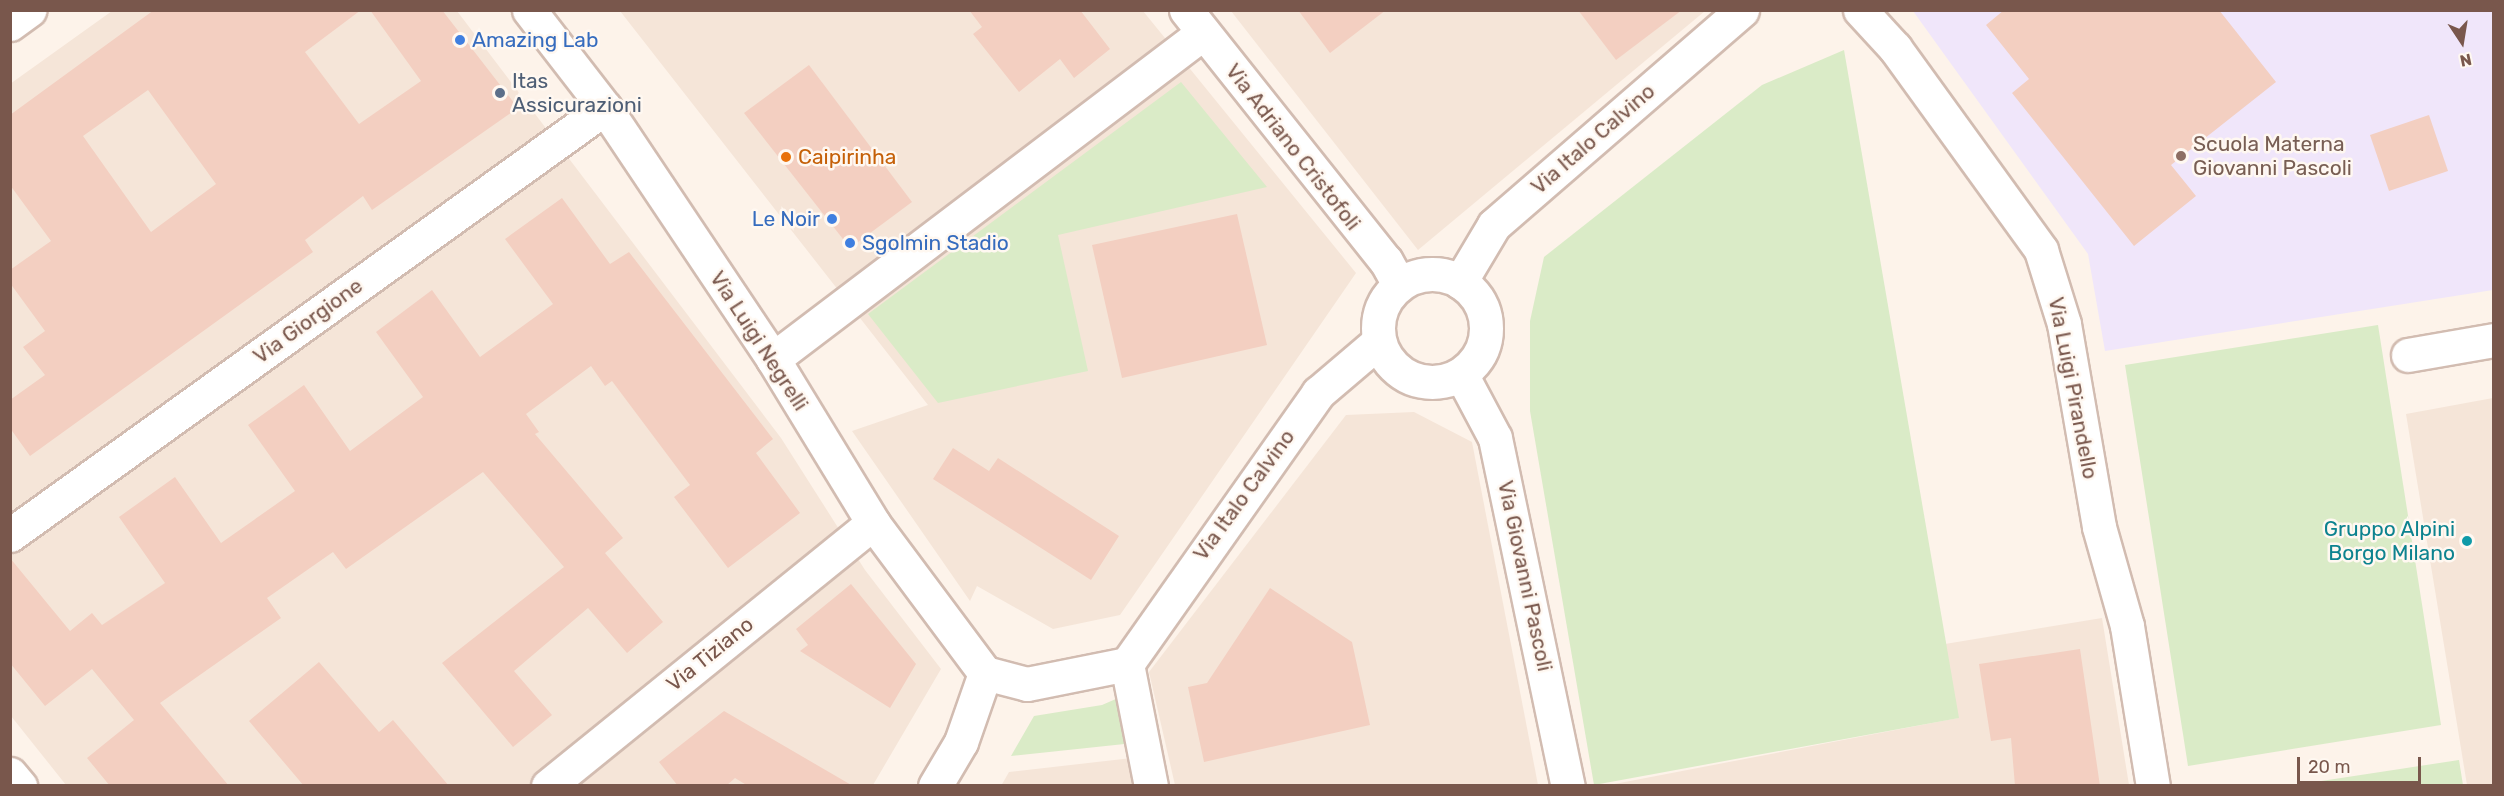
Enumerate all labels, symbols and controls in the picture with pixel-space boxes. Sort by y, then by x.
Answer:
north arrow [2432,12,2492,72]
place label: Amazing Lab [472,27,598,53]
marker: Amazing Lab [453,33,467,47]
text: N [2458,50,2473,71]
street label: Via Adriano Cristofoli [1220,59,1366,235]
place label: Itas Assicurazioni [512,68,642,118]
street label: Via Italo Calvino [1526,78,1660,200]
marker: Itas Assicurazioni [493,86,507,100]
place label: Scuola Materna Giovanni Pascoli [2193,131,2352,181]
place label: Caipirinha [798,144,896,170]
marker: Scuola Materna Giovanni Pascoli [2174,149,2188,163]
marker: Caipirinha [779,150,793,164]
place label: Le Noir [752,206,820,232]
marker: Le Noir [825,212,839,226]
place label: Sgolmin Stadio [862,230,1009,256]
marker: Sgolmin Stadio [843,236,857,250]
street label: Via Luigi Negrelli [705,267,813,415]
street label: Via Giorgione [248,273,368,369]
street label: Via Luigi Pirandello [2043,295,2103,481]
street label: Via Italo Calvino [1188,425,1300,565]
street label: Via Giovanni Pascoli [1492,478,1558,674]
place label: Gruppo Alpini Borgo Milano [2323,516,2455,566]
marker: Gruppo Alpini Borgo Milano [2460,534,2474,548]
street label: Via Tiziano [661,611,759,697]
scale bar [2300,745,2424,783]
text: 20 m [2308,756,2350,778]

